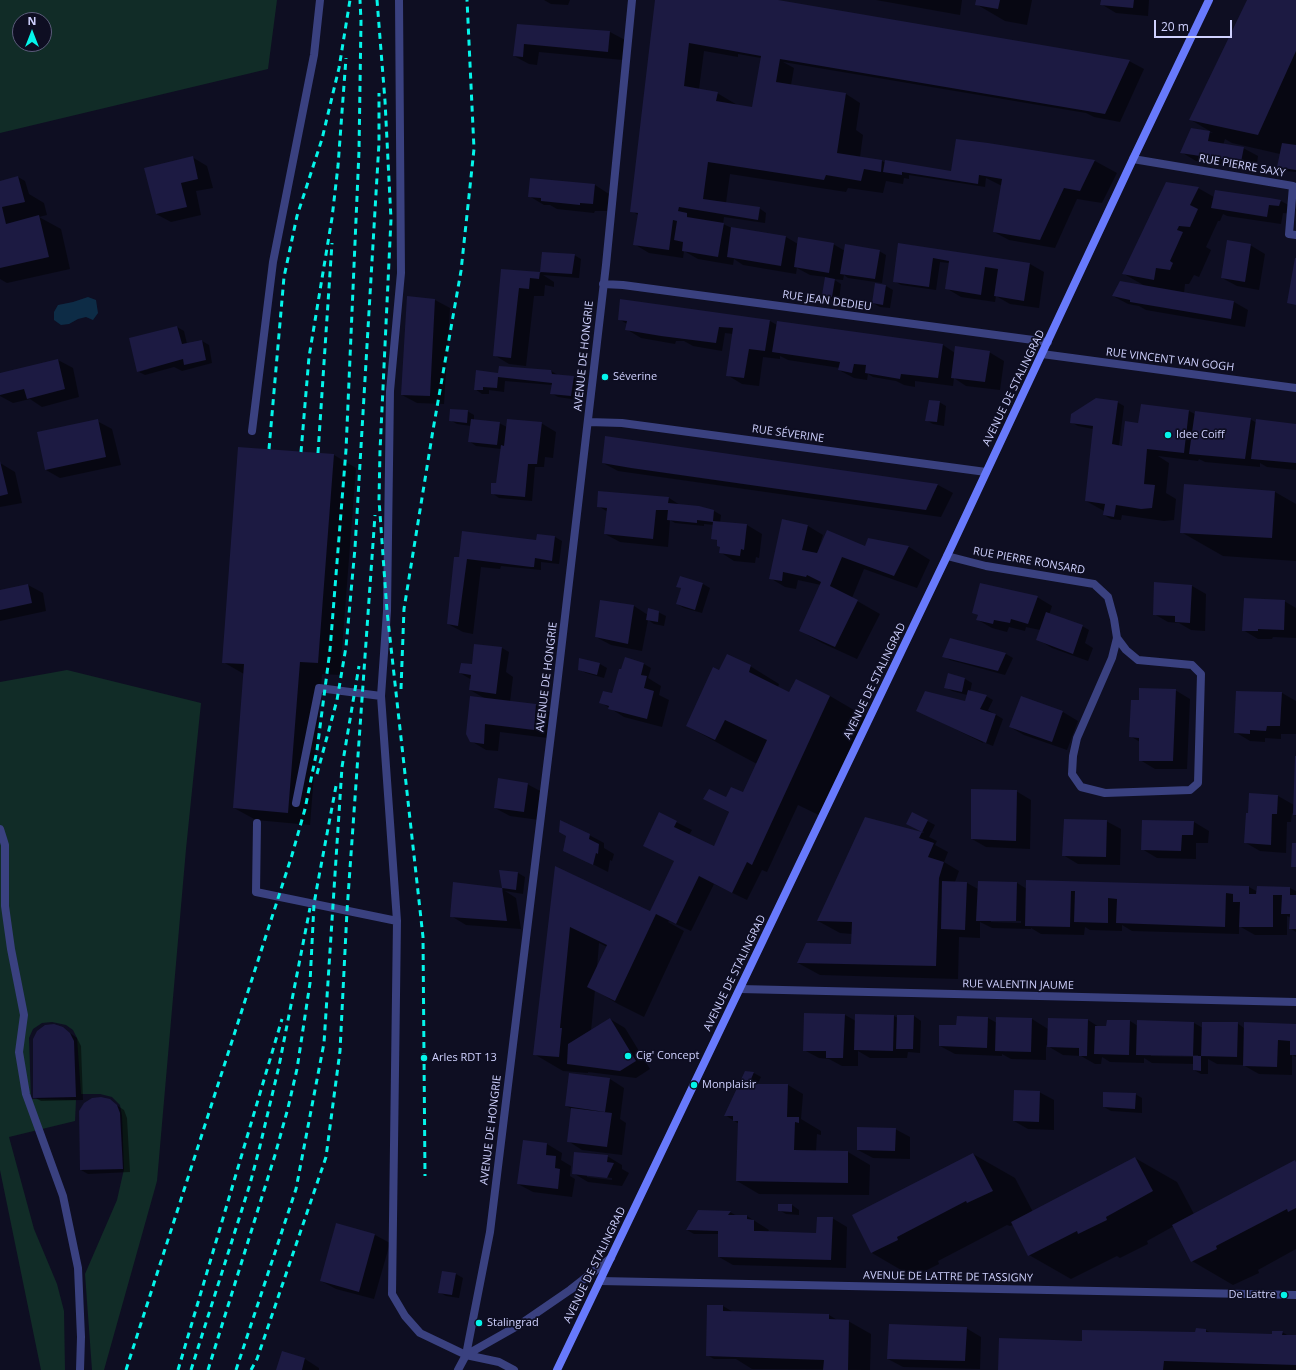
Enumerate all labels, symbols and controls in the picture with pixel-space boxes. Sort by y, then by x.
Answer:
north arrow [12,12,52,52]
scale bar [1156,12,1234,38]
text: N [28,13,36,28]
text: 20 m [1161,18,1189,35]
street label: RUE PIERRE SAXY [1198,152,1286,180]
street label: RUE JEAN DEDIEU [781,288,873,314]
street label: AVENUE DE HONGRIE [572,300,596,412]
street label: AVENUE DE STALINGRAD [980,328,1048,448]
street label: RUE VINCENT VAN GOGH [1105,346,1235,374]
place label: Séverine [613,370,657,384]
marker: Séverine [600,372,610,382]
street label: RUE SÉVERINE [751,422,825,446]
place label: Idee Coiff [1176,428,1225,442]
marker: Idee Coiff [1163,430,1173,440]
street label: RUE PIERRE RONSARD [972,545,1086,577]
street label: AVENUE DE HONGRIE [534,621,560,733]
street label: AVENUE DE STALINGRAD [841,621,909,741]
street label: AVENUE DE STALINGRAD [701,913,769,1033]
street label: RUE VALENTIN JAUME [962,977,1074,993]
place label: Cig' Concept [636,1049,699,1063]
place label: Arles RDT 13 [432,1051,497,1065]
marker: Cig' Concept [623,1051,633,1061]
marker: Arles RDT 13 [419,1053,429,1063]
street label: AVENUE DE HONGRIE [478,1074,504,1186]
place label: Monplaisir [702,1078,756,1092]
marker: Monplaisir [689,1080,699,1090]
street label: AVENUE DE STALINGRAD [561,1205,629,1325]
street label: AVENUE DE LATTRE DE TASSIGNY [863,1269,1033,1285]
place label: De Lattre [1229,1288,1276,1302]
marker: De Lattre [1279,1290,1289,1300]
place label: Stalingrad [487,1316,539,1330]
marker: Stalingrad [474,1318,484,1328]

